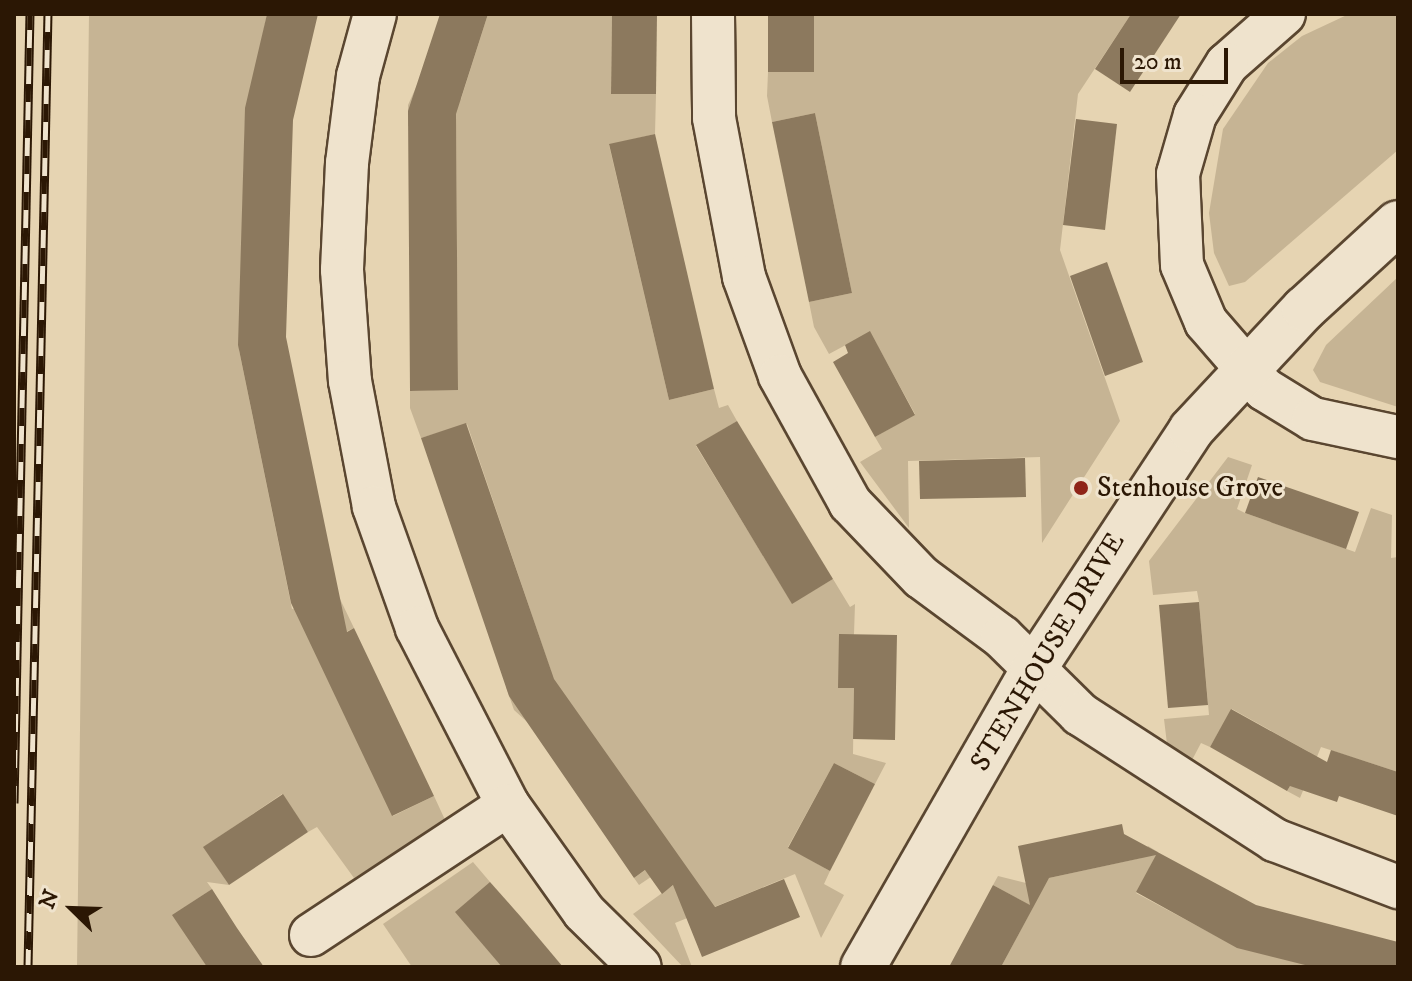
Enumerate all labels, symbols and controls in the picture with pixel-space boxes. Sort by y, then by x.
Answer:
scale bar [1124,32,1232,82]
text: 20 m [1134,47,1182,77]
place label: Stenhouse Grove [1097,471,1283,505]
marker: Stenhouse Grove [1072,479,1090,497]
street label: STENHOUSE DRIVE [964,527,1132,777]
north arrow [32,869,112,949]
text: N [33,886,65,913]

